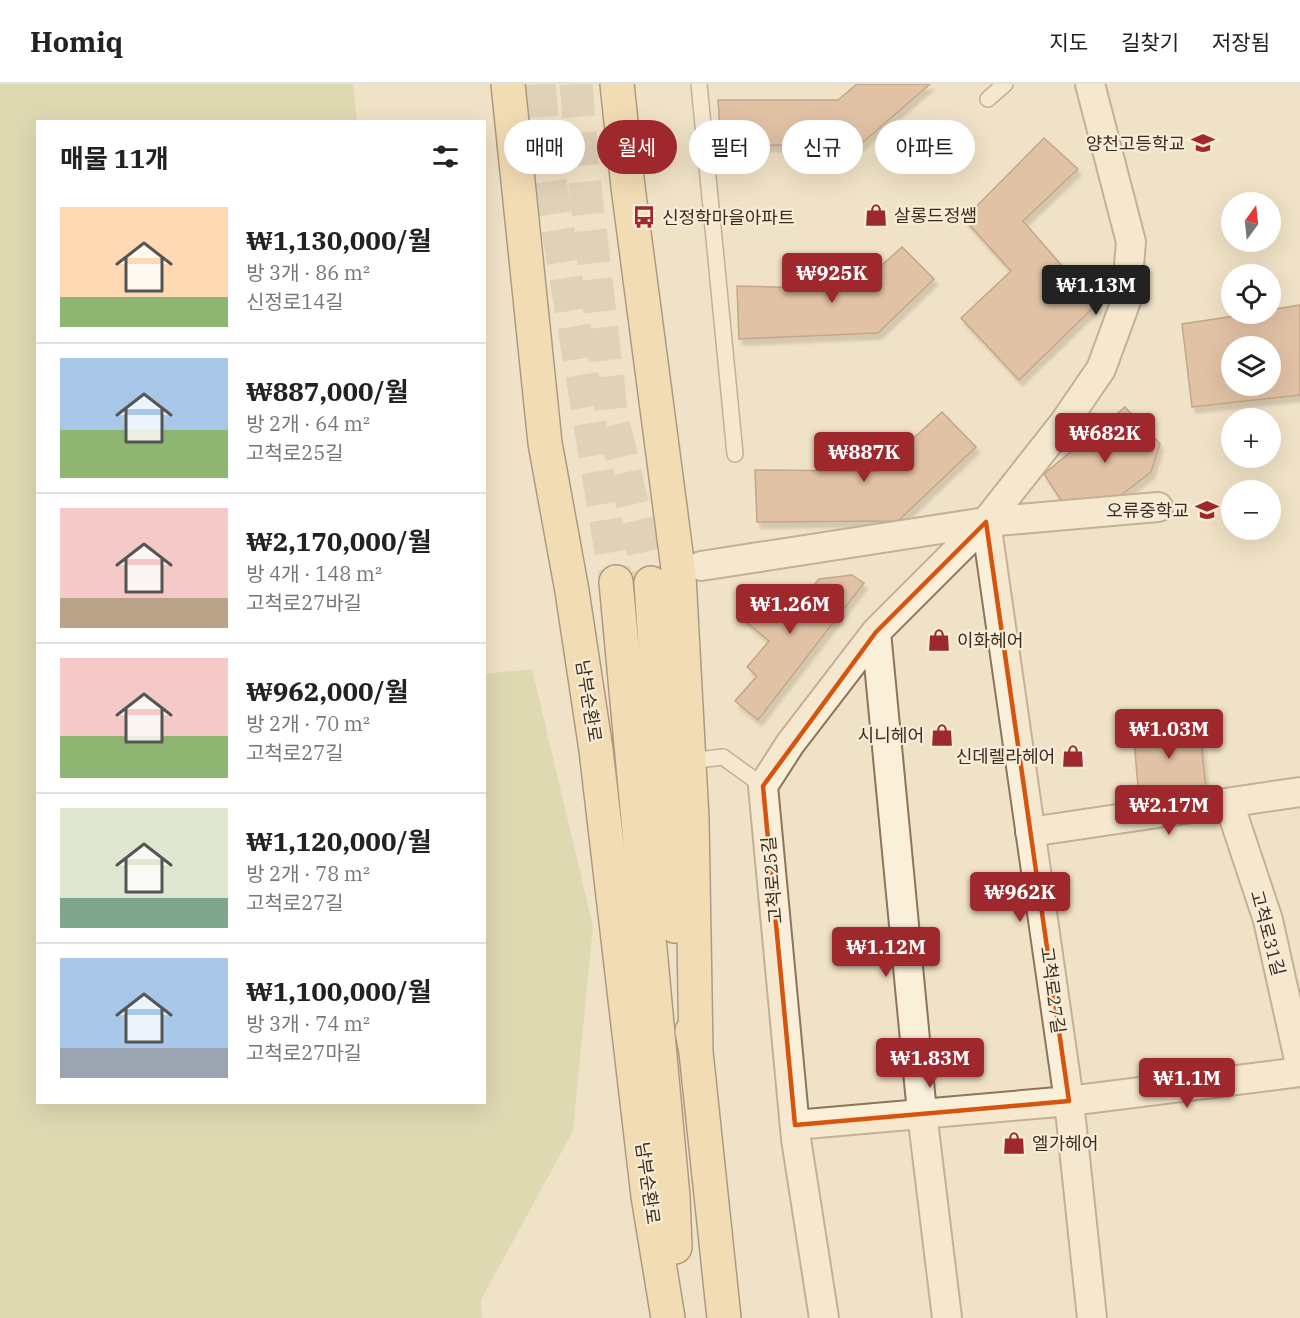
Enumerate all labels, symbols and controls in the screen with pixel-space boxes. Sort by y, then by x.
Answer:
text: Homiq [30,23,123,60]
text: 지도 [1049,28,1088,56]
text: 길찾기 [1121,28,1179,56]
text: 저장됨 [1212,28,1270,56]
chip: 매매 [504,120,585,174]
chip: 월세 [597,120,677,174]
chip: 필터 [689,120,770,174]
chip: 신규 [782,120,863,174]
chip: 아파트 [875,120,975,174]
school or university icon: 양천고등학교 [1190,130,1216,156]
place label: 양천고등학교 [1086,132,1185,155]
icon: filters [429,140,462,173]
text: 매물 11개 [60,141,169,175]
north arrow [1221,192,1281,252]
map controls [1221,192,1281,540]
shop icon: 살롱드정쌤 [863,202,889,228]
bus stop icon: 신정학마을아파트 [631,204,657,230]
place label: 살롱드정쌤 [894,204,977,227]
place label: 신정학마을아파트 [662,206,794,229]
text: ₩1,130,000/월 [246,223,432,257]
icon: home [108,231,180,303]
pin: ₩925K [790,253,874,304]
text: 방 3개 · 86 m² [246,259,370,286]
text: ₩925K [796,259,868,286]
button: locate [1221,264,1281,324]
pin: ₩1.13M [1047,265,1145,316]
text: ₩1.13M [1056,271,1136,298]
text: 신정로14길 [246,288,344,315]
button: layers [1221,336,1281,396]
text: ₩887,000/월 [246,374,409,408]
icon: home [108,382,180,454]
button: + [1221,408,1281,468]
text: 방 2개 · 64 m² [246,410,370,437]
pin: ₩682K [1063,413,1147,464]
text: ₩682K [1069,419,1141,446]
pin: ₩887K [822,432,906,483]
text: ₩887K [828,438,900,465]
text: 고척로25길 [246,439,344,466]
button: − [1221,480,1281,540]
school or university icon: 오류중학교 [1194,497,1220,523]
place label: 오류중학교 [1106,499,1189,522]
text: ₩2,170,000/월 [246,524,432,558]
icon: home [108,532,180,604]
text: 방 4개 · 148 m² [246,560,382,587]
pin: ₩1.26M [741,584,839,635]
text: 고척로27바길 [246,589,362,616]
text: ₩1.26M [750,590,830,617]
shop icon: 이화헤어 [926,627,952,653]
place label: 이화헤어 [957,629,1023,652]
street label: 남부순환로 [571,658,607,744]
text: ₩962,000/월 [246,674,409,708]
icon: home [108,682,180,754]
pin: ₩1.03M [1120,709,1218,760]
text: 방 2개 · 70 m² [246,710,370,737]
text: ₩1.03M [1129,715,1209,742]
shop icon: 시니헤어 [929,722,955,748]
place label: 시니헤어 [858,724,924,747]
text: 고척로27길 [246,739,344,766]
shop icon: 신데렐라헤어 [1060,743,1086,769]
place label: 신데렐라헤어 [956,745,1055,768]
pin: ₩2.17M [1120,785,1218,836]
text: ₩2.17M [1129,791,1209,818]
text: ₩1,120,000/월 [246,824,432,858]
icon: home [108,832,180,904]
street label: 고척로25길 [757,835,787,925]
text: 방 2개 · 78 m² [246,860,370,887]
pin: ₩962K [978,872,1062,923]
text: ₩962K [984,878,1056,905]
street label: 고척로31길 [1246,888,1290,978]
text: 고척로27길 [246,889,344,916]
pin: ₩1.12M [837,927,935,978]
text: ₩1.12M [846,933,926,960]
street label: 고척로27길 [1035,945,1071,1035]
text: ₩1,100,000/월 [246,974,432,1008]
icon: home [108,982,180,1054]
text: 방 3개 · 74 m² [246,1010,370,1037]
pin: ₩1.83M [881,1038,979,1089]
text: 고척로27마길 [246,1039,362,1066]
text: ₩1.83M [890,1044,970,1071]
pin: ₩1.1M [1145,1058,1229,1109]
text: ₩1.1M [1153,1064,1221,1091]
shop icon: 엘가헤어 [1001,1130,1027,1156]
place label: 엘가헤어 [1032,1132,1098,1155]
street label: 남부순환로 [631,1140,665,1226]

